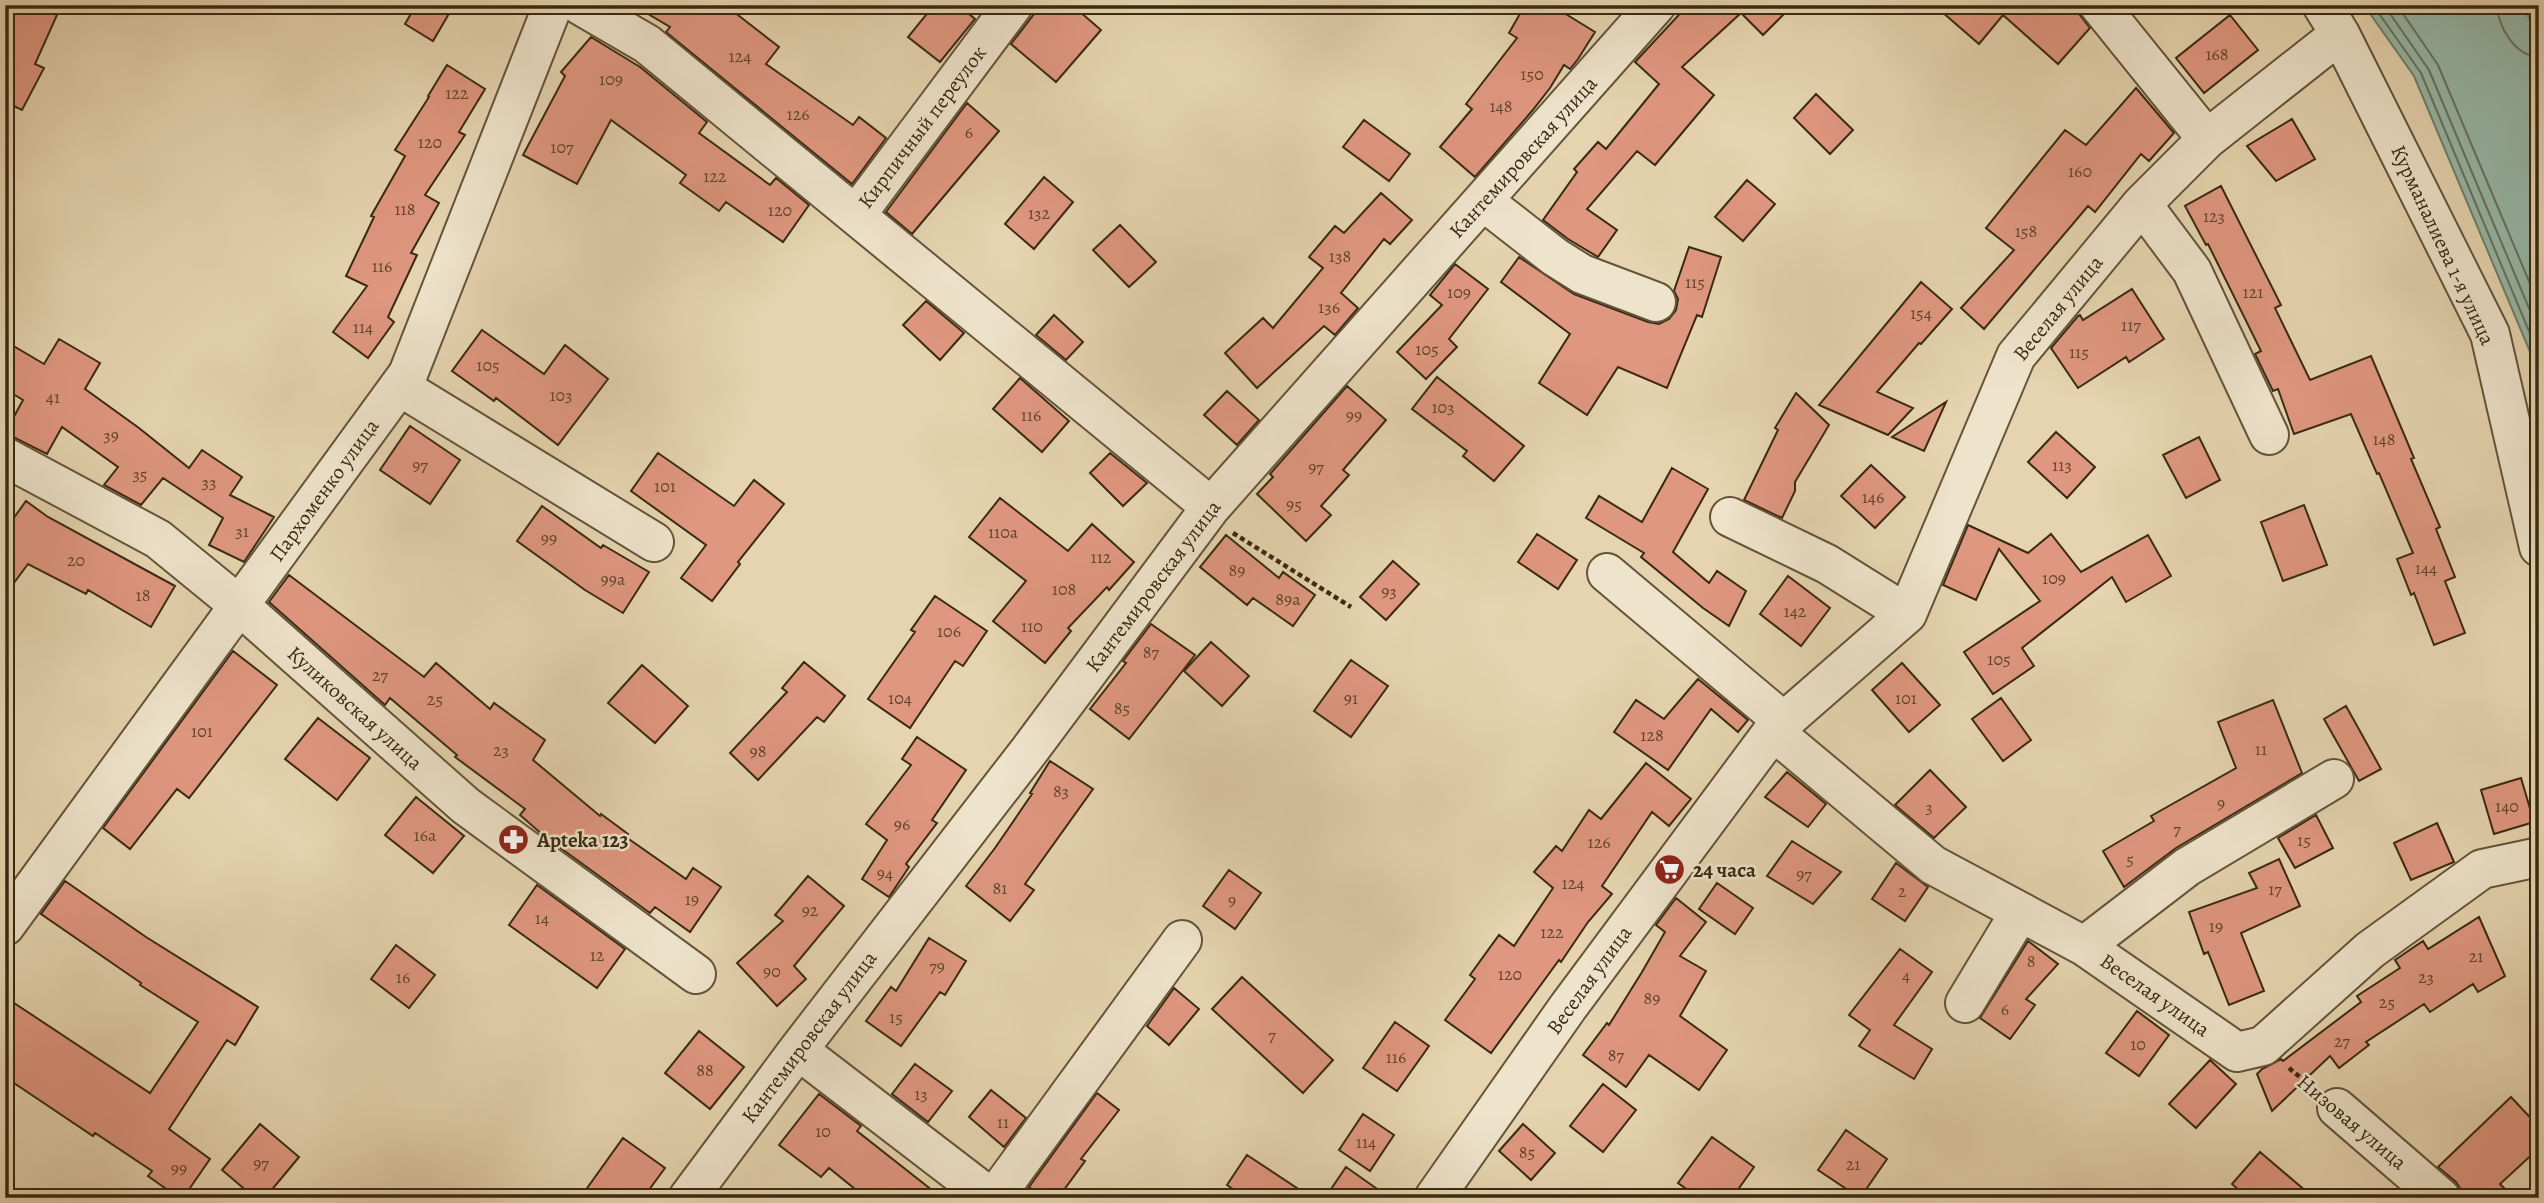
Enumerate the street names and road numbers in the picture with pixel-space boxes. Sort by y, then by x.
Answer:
street label: Кирпичный переулок [851,40,993,214]
street label: Кантемировская улица [1443,70,1604,244]
street label: Курманалиева 1-я улица [2384,140,2502,350]
street label: Веселая улица [2007,249,2109,367]
street label: Пархоменко улица [263,413,385,567]
street label: Кантемировская улица [1079,494,1227,678]
street label: Куликовская улица [281,640,429,777]
street label: Веселая улица [1540,920,1638,1040]
street label: Кантемировская улица [735,945,883,1129]
street label: Веселая улица [2094,947,2216,1043]
street label: Низовая улица [2291,1068,2413,1176]

